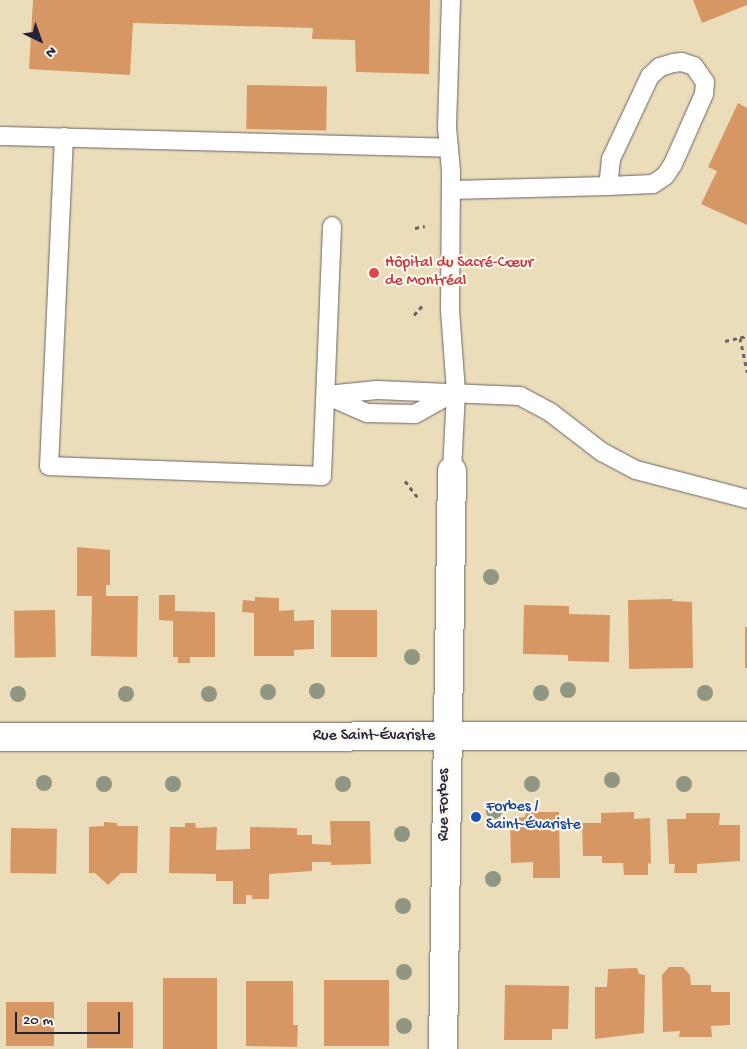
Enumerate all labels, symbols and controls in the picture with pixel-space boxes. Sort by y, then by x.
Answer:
north arrow [15,15,65,65]
text: N [41,42,59,61]
place label: Hôpital du Sacré-Cœur de Montréal [385,254,533,292]
marker: Hôpital du Sacré-Cœur de Montréal [367,266,381,280]
street label: Rue Saint-Évariste [313,727,435,747]
street label: Rue Forbes [435,769,455,841]
place label: Forbes / Saint-Évariste [486,798,581,836]
marker: Forbes / Saint-Évariste [470,811,482,823]
scale bar [18,1002,122,1034]
text: 20 m [23,1012,53,1030]

